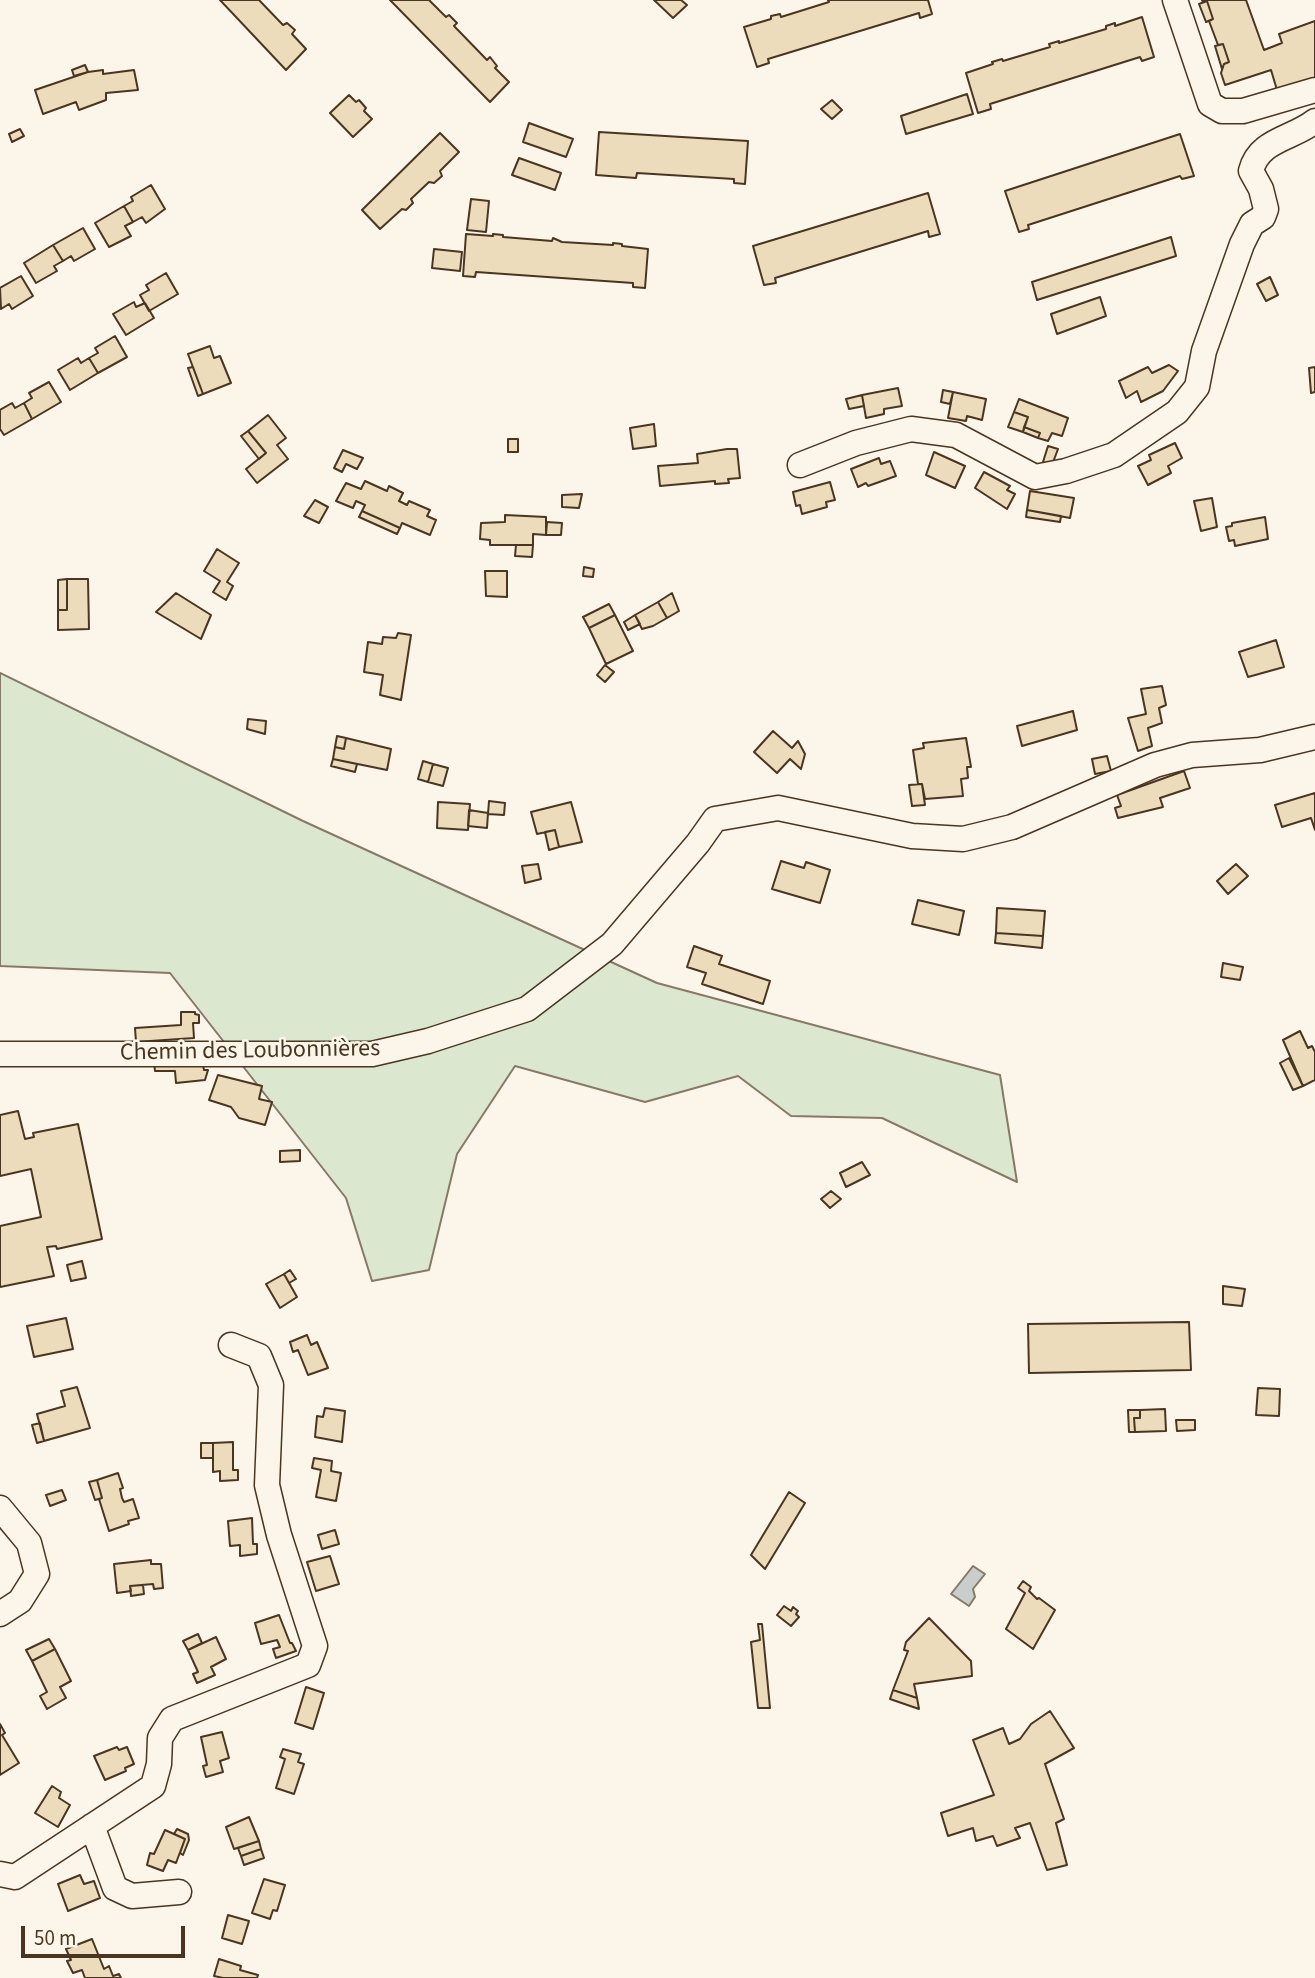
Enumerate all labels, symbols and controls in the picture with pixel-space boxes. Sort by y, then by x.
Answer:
street label: Chemin des Loubonnières [120,1035,380,1069]
scale bar [24,1912,189,1956]
text: 50 m [34,1923,76,1953]

